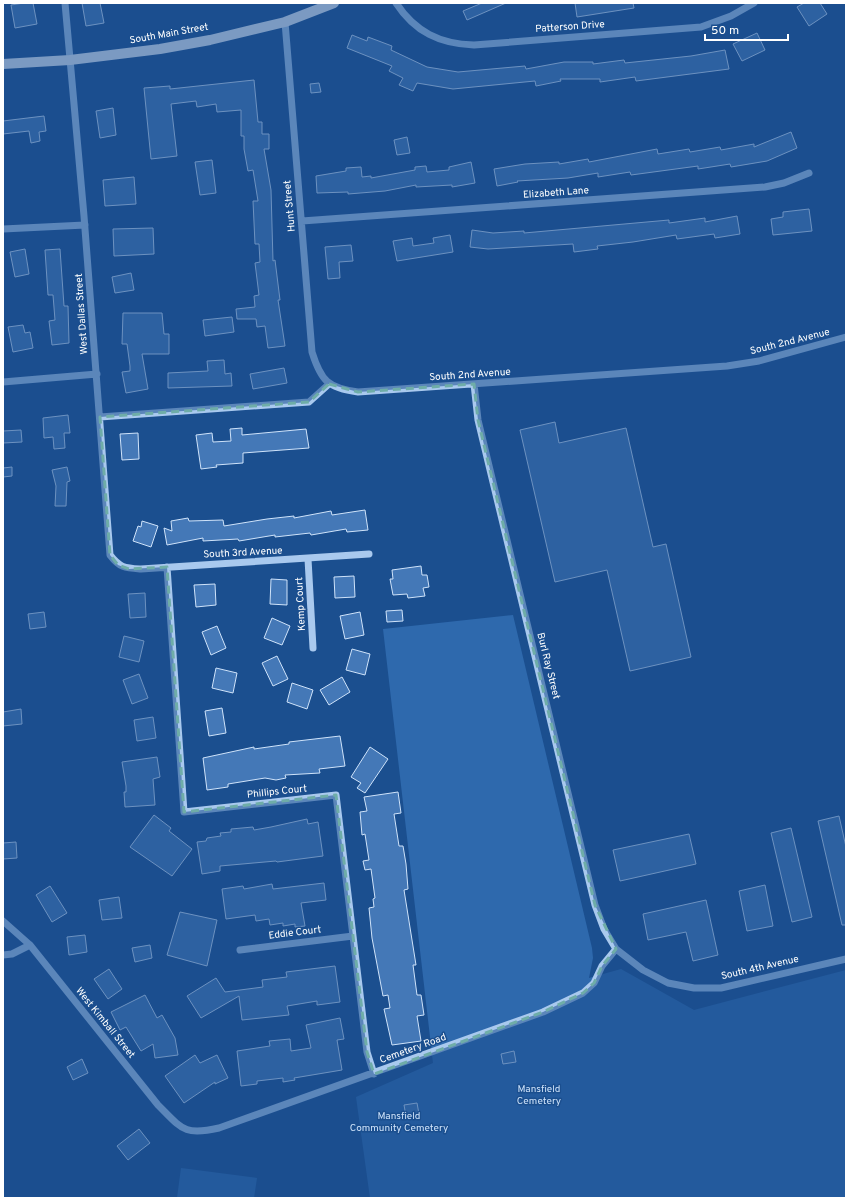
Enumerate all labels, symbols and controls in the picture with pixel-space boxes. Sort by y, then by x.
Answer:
scale bar [705,16,788,42]
street label: Patterson Drive [535,18,605,36]
street label: South Main Street [129,21,210,47]
text: 50 m [711,23,739,39]
street label: Hunt Street [281,179,299,232]
street label: Elizabeth Lane [523,184,589,202]
street label: West Dallas Street [73,273,91,355]
street label: South 2nd Avenue [749,326,831,358]
street label: South 2nd Avenue [429,366,511,384]
street label: South 3rd Avenue [203,544,283,562]
street label: Kemp Court [293,576,309,631]
street label: Burl Ray Street [533,631,563,701]
street label: Phillips Court [246,782,308,802]
street label: Eddie Court [268,923,322,943]
street label: South 4th Avenue [720,953,800,983]
street label: West Kimball Street [72,985,138,1061]
street label: Cemetery Road [378,1031,448,1067]
park label: Mansfield Cemetery [517,1083,561,1108]
park label: Mansfield Community Cemetery [350,1110,448,1135]

